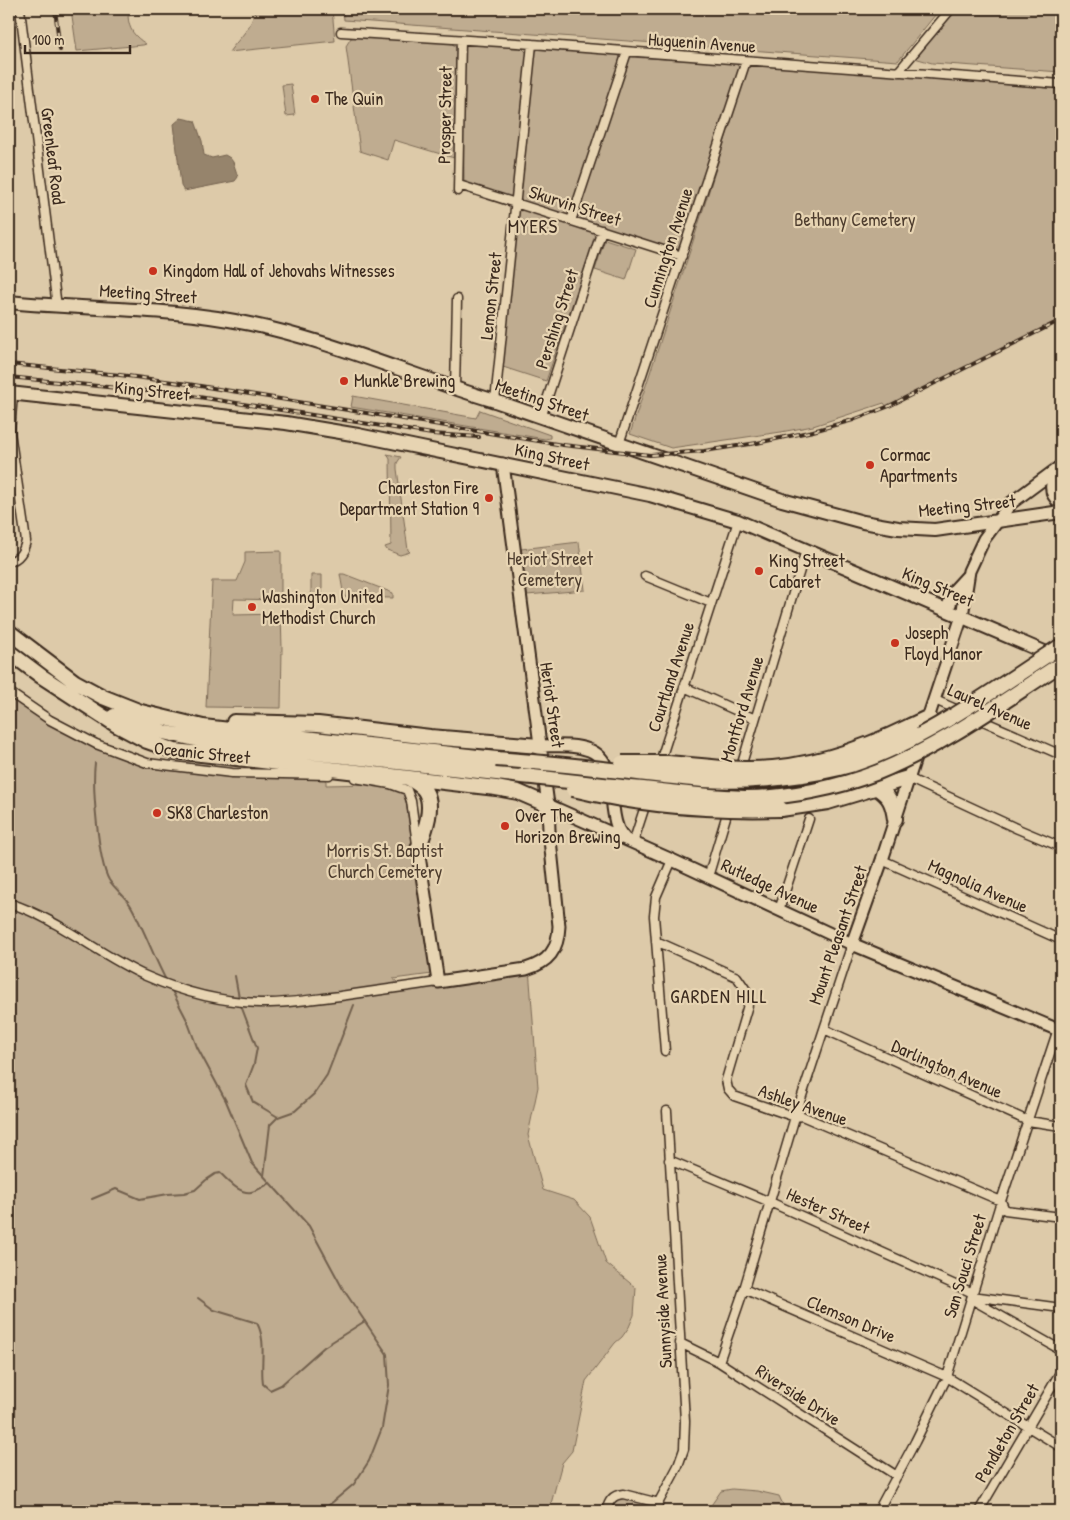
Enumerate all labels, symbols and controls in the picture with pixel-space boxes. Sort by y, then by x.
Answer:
scale bar [25,22,130,54]
street label: Huguenin Avenue [647,26,757,59]
text: 100 m [32,29,65,50]
street label: Prosper Street [431,65,458,164]
place label: The Quin [325,86,383,111]
marker: The Quin [309,93,321,105]
street label: Greenleaf Road [35,106,72,206]
street label: Skurvin Street [526,179,625,232]
street label: Cunnington Avenue [636,185,699,311]
park label: Bethany Cemetery [794,207,916,232]
district label: MYERS [508,213,558,239]
street label: Lemon Street [473,250,508,341]
place label: Kingdom Hall of Jehovahs Witnesses [163,258,395,283]
marker: Kingdom Hall of Jehovahs Witnesses [147,265,159,277]
street label: Pershing Street [529,265,585,372]
street label: Meeting Street [99,278,198,309]
place label: Munkle Brewing [354,368,455,393]
street label: Meeting Street [492,372,593,427]
street label: King Street [113,374,192,407]
marker: Munkle Brewing [338,375,350,387]
street label: King Street [513,436,592,477]
place label: Cormac Apartments [880,442,957,488]
marker: Cormac Apartments [864,459,876,471]
place label: Charleston Fire Department Station 9 [340,475,479,521]
street label: Meeting Street [917,488,1018,523]
marker: Charleston Fire Department Station 9 [483,492,495,504]
park label: Heriot Street Cemetery [507,546,594,592]
place label: King Street Cabaret [769,548,845,594]
street label: King Street [898,560,979,613]
marker: King Street Cabaret [753,565,765,577]
place label: Washington United Methodist Church [262,584,383,630]
marker: Washington United Methodist Church [246,601,258,613]
street label: Courtland Avenue [641,619,700,735]
place label: Joseph Floyd Manor [904,620,983,666]
marker: Joseph Floyd Manor [889,637,901,649]
street label: Montford Avenue [714,653,770,765]
street label: Heriot Street [534,661,571,750]
street label: Laurel Avenue [944,677,1036,736]
street label: Oceanic Street [153,735,252,770]
place label: SK8 Charleston [167,800,268,825]
place label: Over The Horizon Brewing [515,803,621,849]
marker: SK8 Charleston [151,807,163,819]
marker: Over The Horizon Brewing [499,820,511,832]
park label: Morris St. Baptist Church Cemetery [327,838,444,884]
street label: Rutledge Avenue [717,852,823,919]
street label: Magnolia Avenue [924,852,1032,919]
street label: Mount Pleasant Street [802,861,873,1008]
district label: GARDEN HILL [670,983,768,1009]
street label: Darlington Avenue [888,1033,1007,1104]
street label: Ashley Avenue [755,1078,851,1131]
street label: Hester Street [783,1181,875,1240]
street label: San Souci Street [937,1210,992,1321]
street label: Sunnyside Avenue [647,1253,678,1369]
street label: Clemson Drive [803,1289,900,1348]
street label: Riverside Drive [751,1358,846,1431]
street label: Pendleton Street [968,1378,1045,1487]

